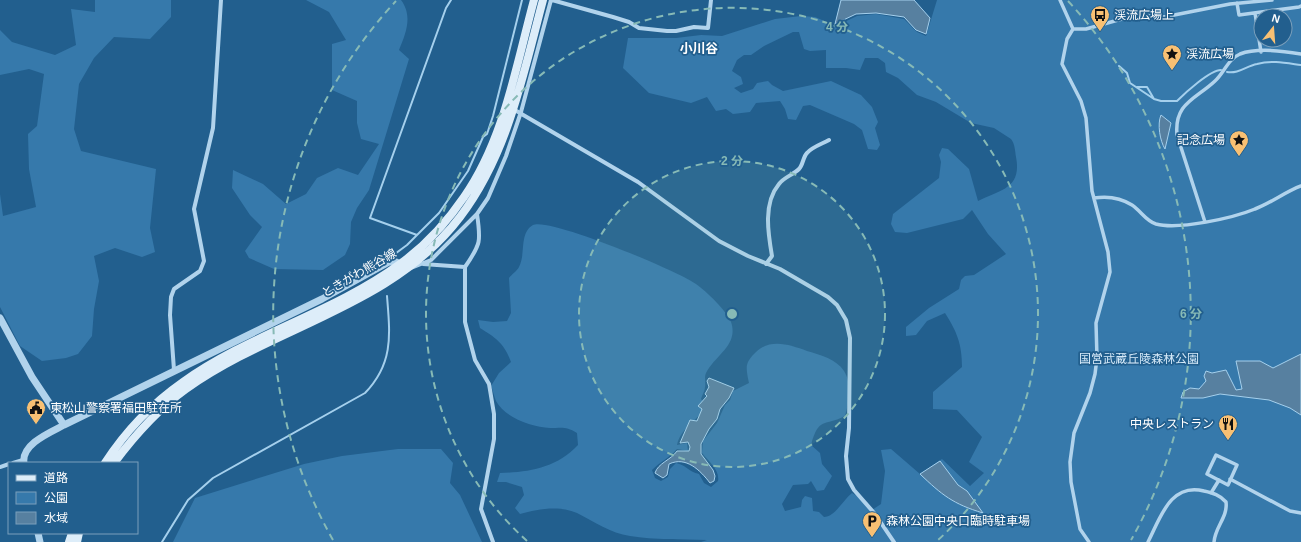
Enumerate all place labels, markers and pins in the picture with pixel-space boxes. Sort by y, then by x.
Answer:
bus stop icon: 渓流広場上 [1089,4,1111,32]
place label: 渓流広場上 [1114,8,1174,22]
place icon: 渓流広場 [1161,43,1183,71]
place label: 渓流広場 [1186,47,1234,61]
place icon: 記念広場 [1228,129,1250,157]
place label: 記念広場 [1177,133,1225,147]
centre of rings [725,307,739,321]
public building icon: 東松山警察署福田駐在所 [25,397,47,425]
place label: 東松山警察署福田駐在所 [50,401,182,415]
restaurant icon: 中央レストラン [1217,413,1239,441]
place label: 中央レストラン [1130,417,1214,431]
parking icon: 森林公園中央口臨時駐車場 [861,510,883,538]
place label: 森林公園中央口臨時駐車場 [886,514,1030,528]

